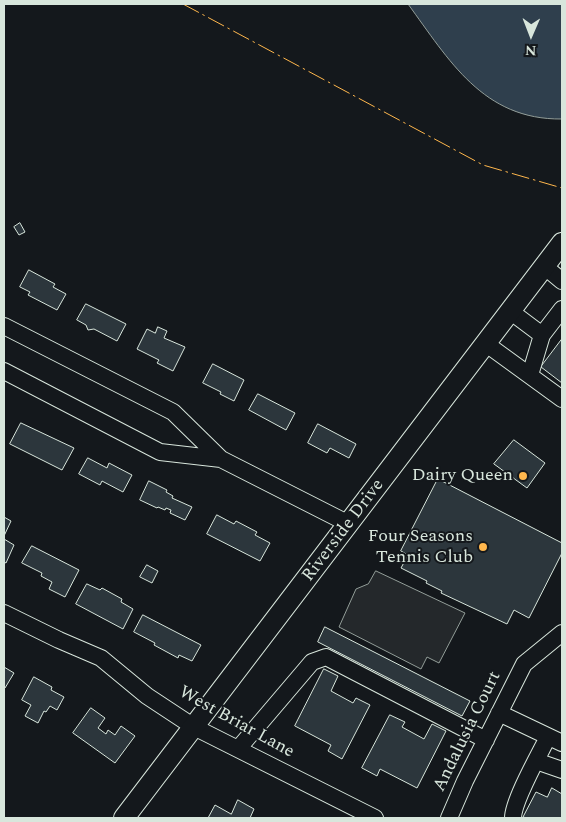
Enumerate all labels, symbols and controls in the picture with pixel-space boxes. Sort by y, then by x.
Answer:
north arrow [506,10,556,60]
text: N [525,40,537,61]
place label: Dairy Queen [412,465,513,487]
marker: Dairy Queen [517,470,529,482]
street label: Riverside Drive [298,475,390,587]
place label: Four Seasons Tennis Club [368,526,473,568]
marker: Four Seasons Tennis Club [477,541,489,553]
street label: Andalusia Court [430,668,506,796]
street label: West Briar Lane [174,682,298,764]

